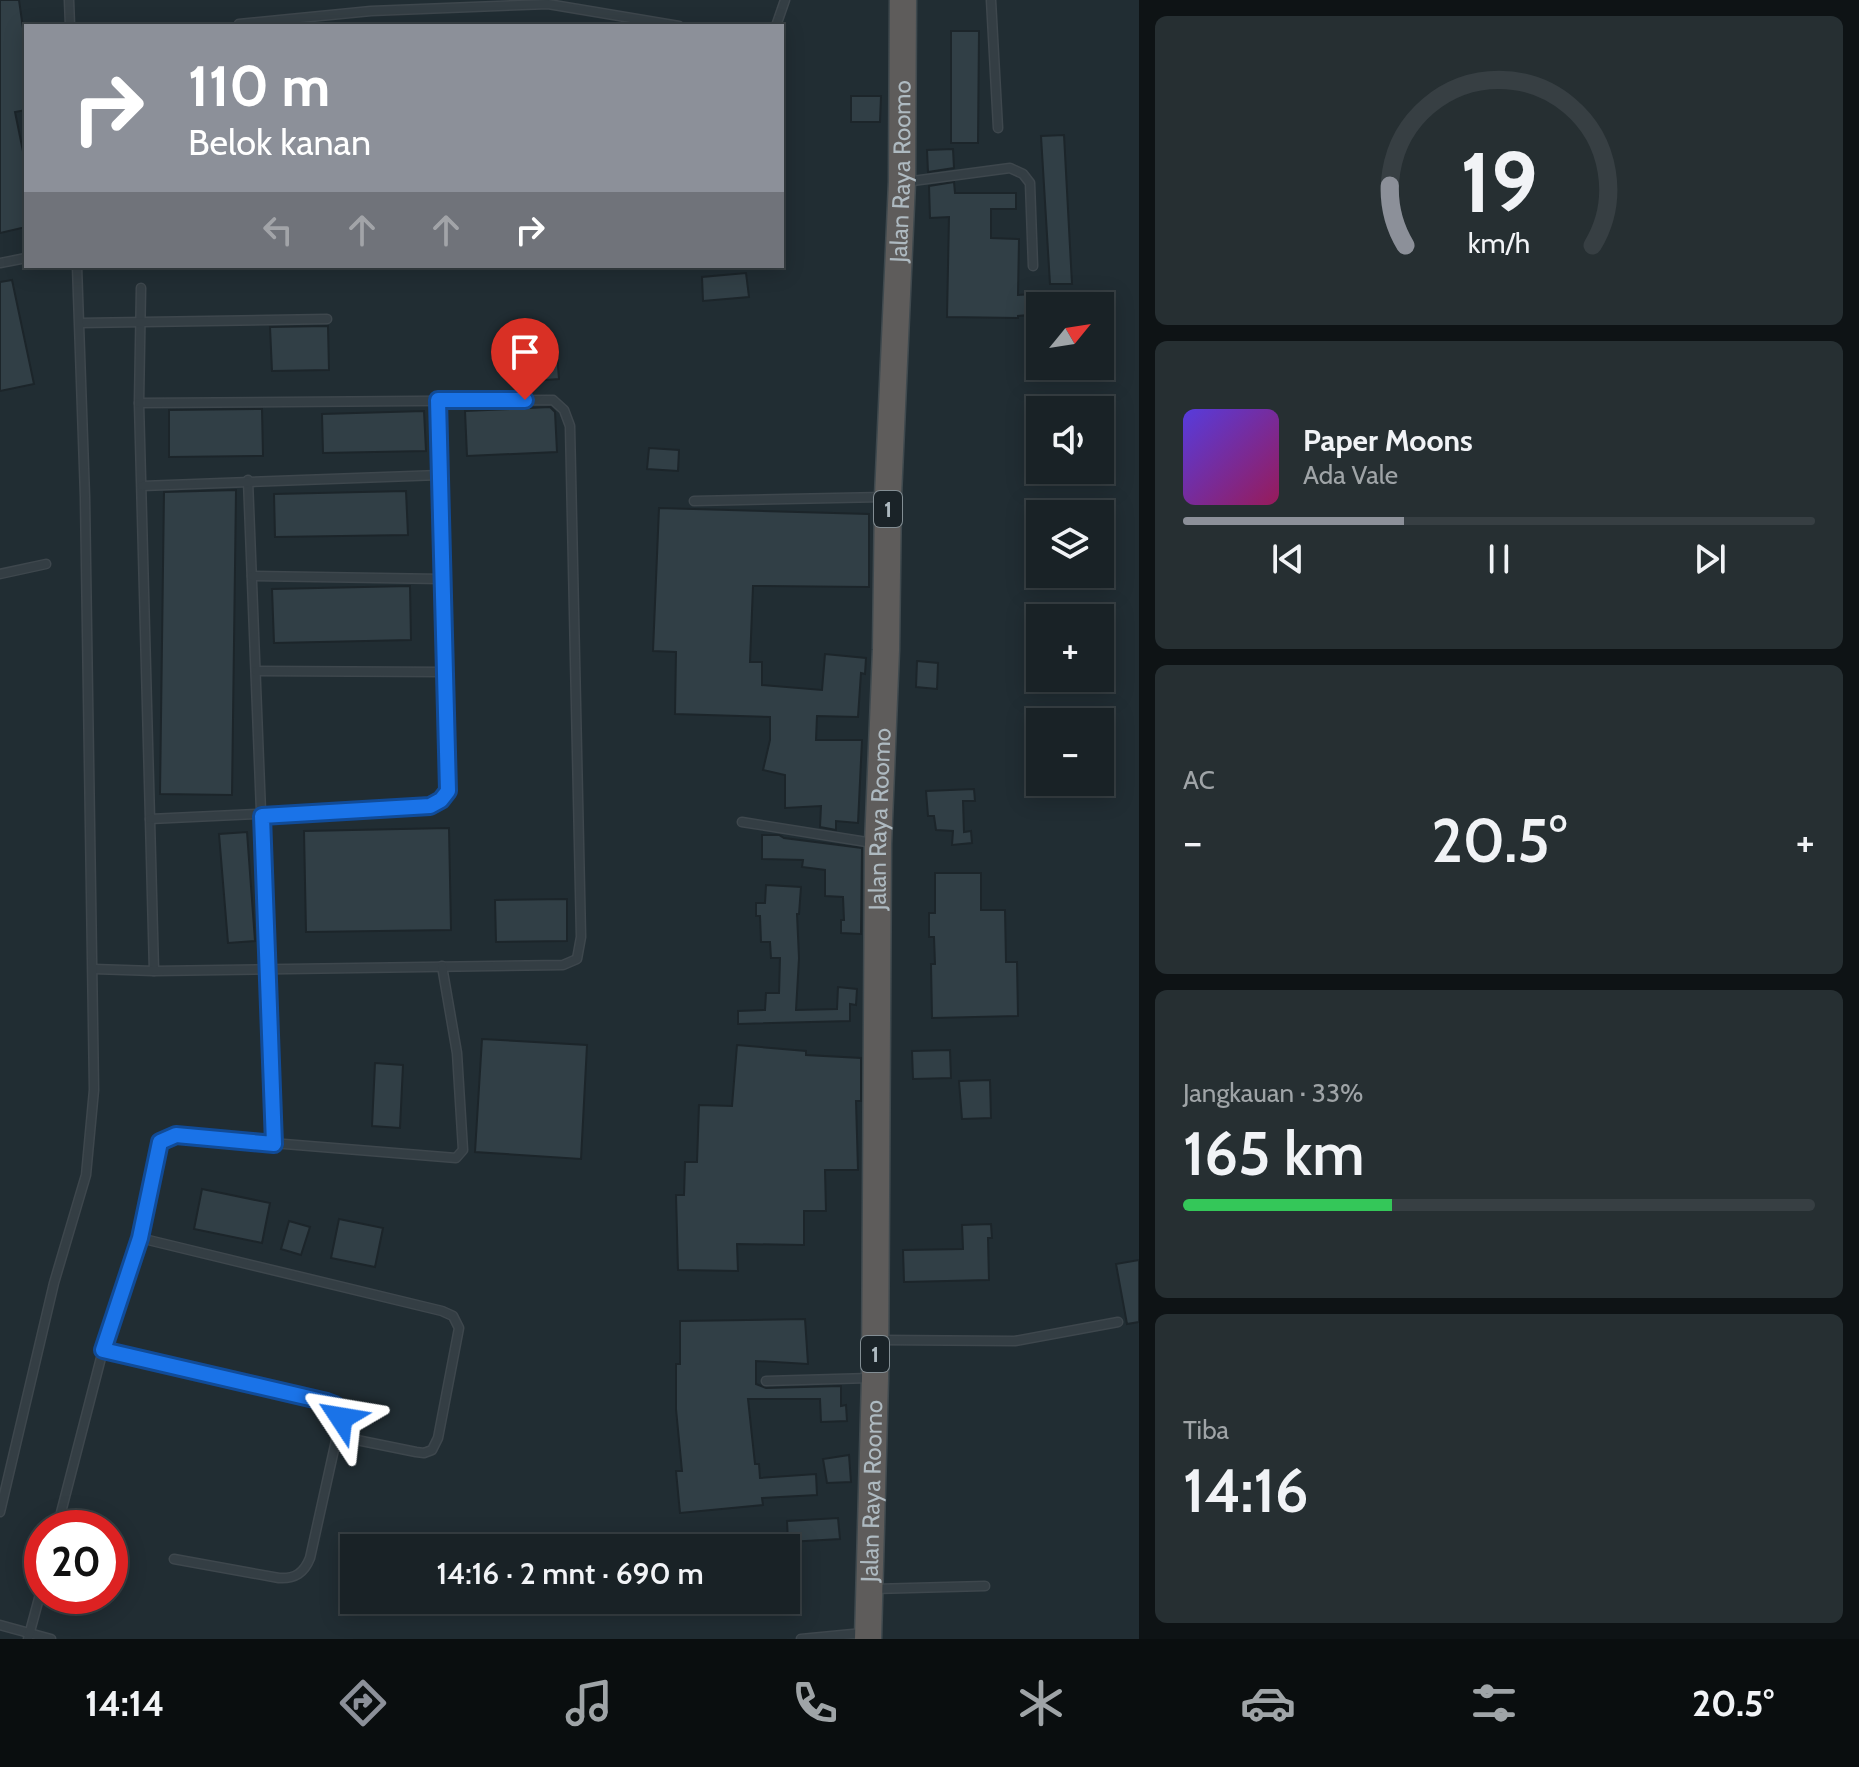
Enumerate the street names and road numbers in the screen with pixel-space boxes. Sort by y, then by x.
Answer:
street label: Jalan Raya Roomo [883,80,917,264]
road number: 1 [874,491,902,527]
street label: Jalan Raya Roomo [863,727,897,911]
road number: 1 [861,1336,889,1372]
street label: Jalan Raya Roomo [855,1399,888,1584]

